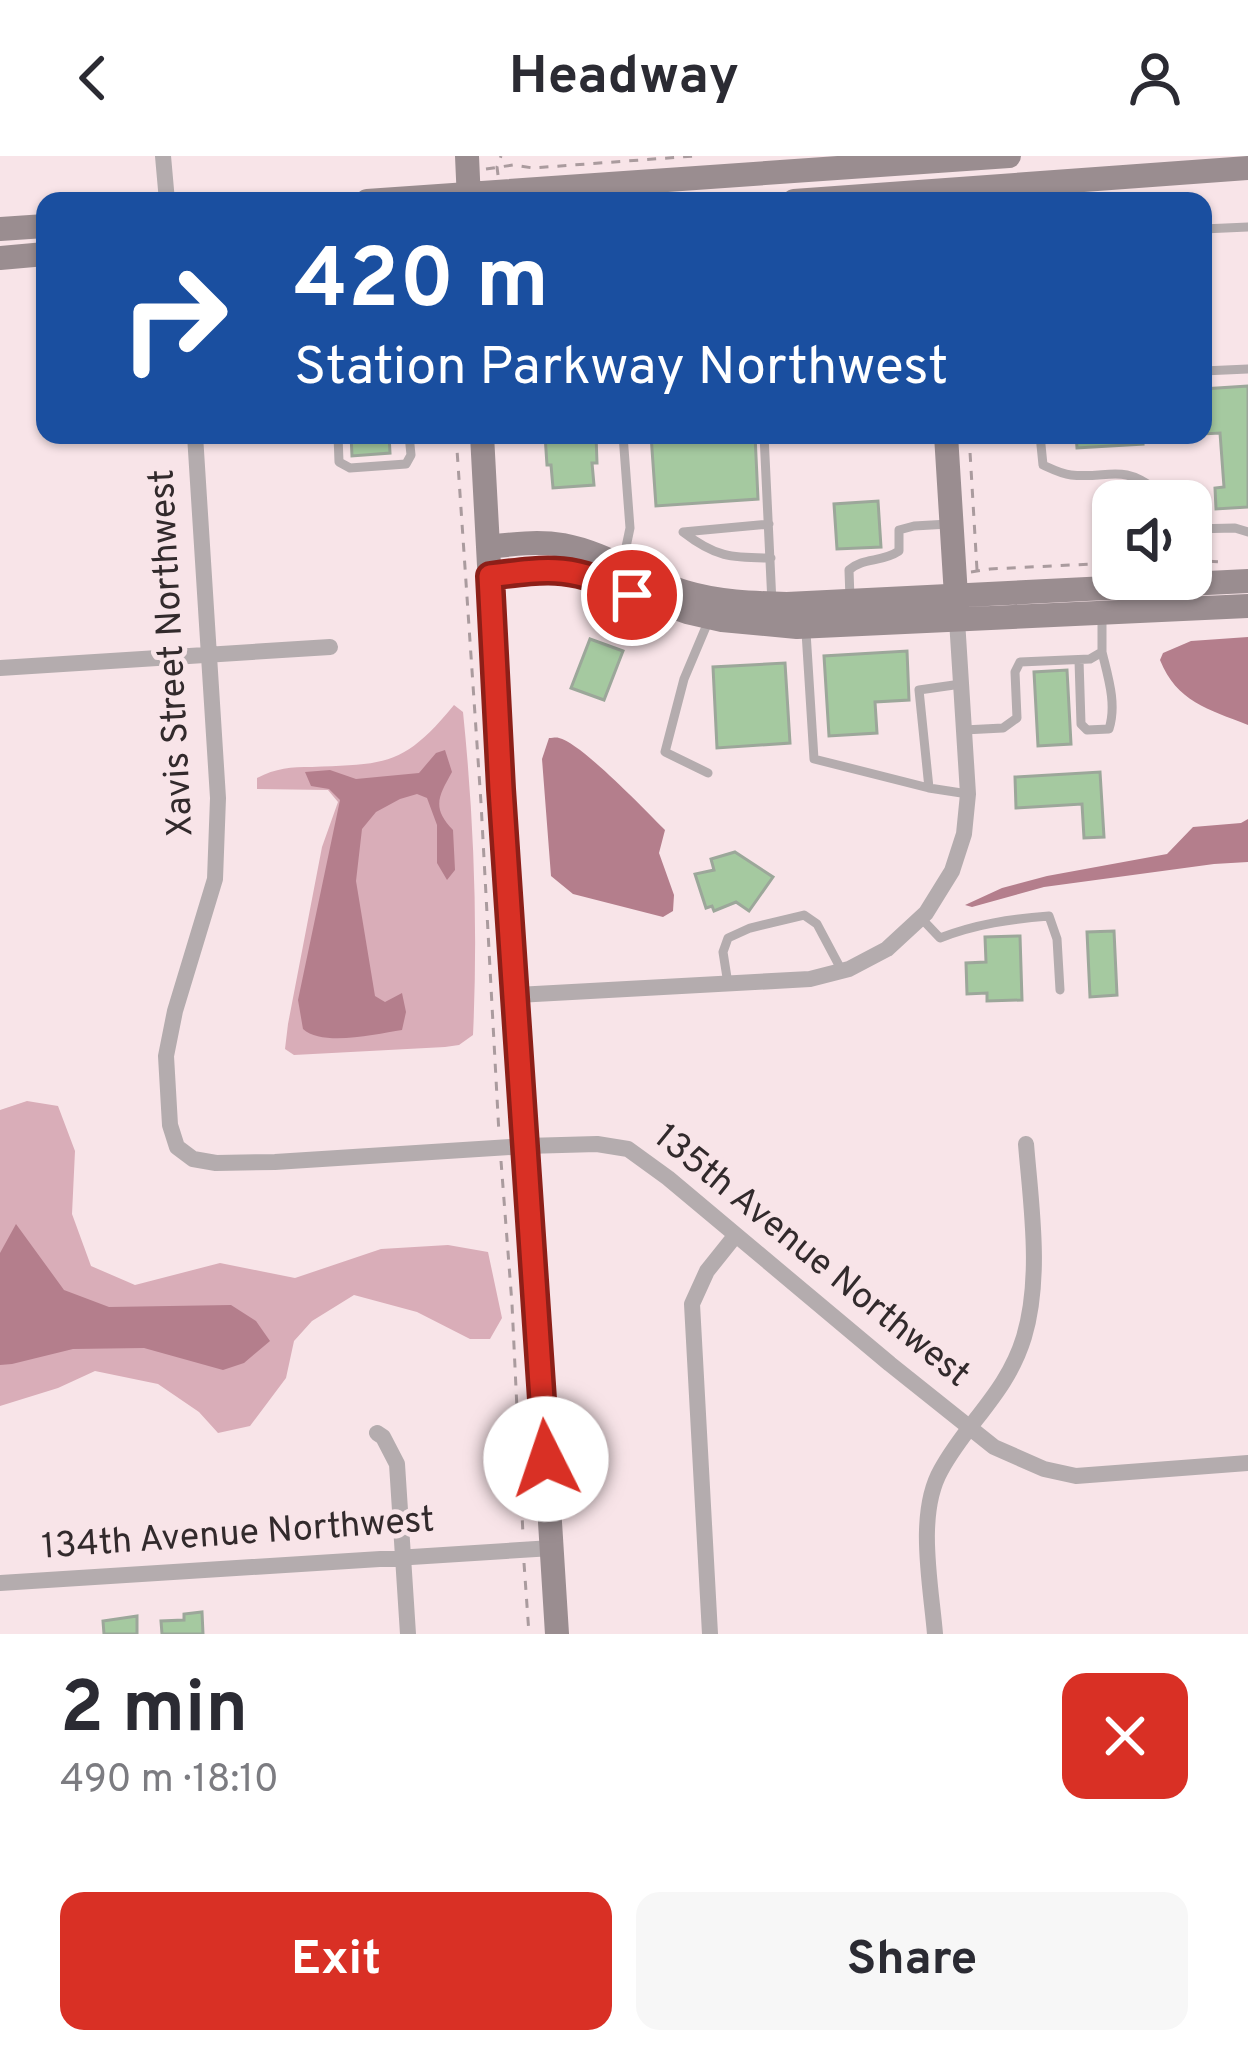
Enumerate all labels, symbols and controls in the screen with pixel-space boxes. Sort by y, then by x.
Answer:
text: Headway [509,44,739,113]
icon: back [60,45,126,111]
icon: person [1122,45,1188,111]
text: 420 m [294,231,549,337]
icon: right [96,240,252,396]
text: Station Parkway Northwest [294,335,949,404]
street label: Xavis Street Northwest [140,468,206,838]
map controls [1092,480,1212,600]
button: sound [1092,480,1212,600]
pin [581,544,683,646]
icon: arrive [599,562,665,628]
street label: 135th Avenue Northwest [644,1115,978,1399]
position arrow [483,1396,609,1522]
street label: 134th Avenue Northwest [40,1498,436,1572]
text: 2 min [60,1666,248,1758]
button: close [1062,1673,1188,1799]
text: 490 m · 18:10 [60,1757,279,1806]
button: Exit [60,1892,612,2030]
button: Share [636,1892,1188,2030]

